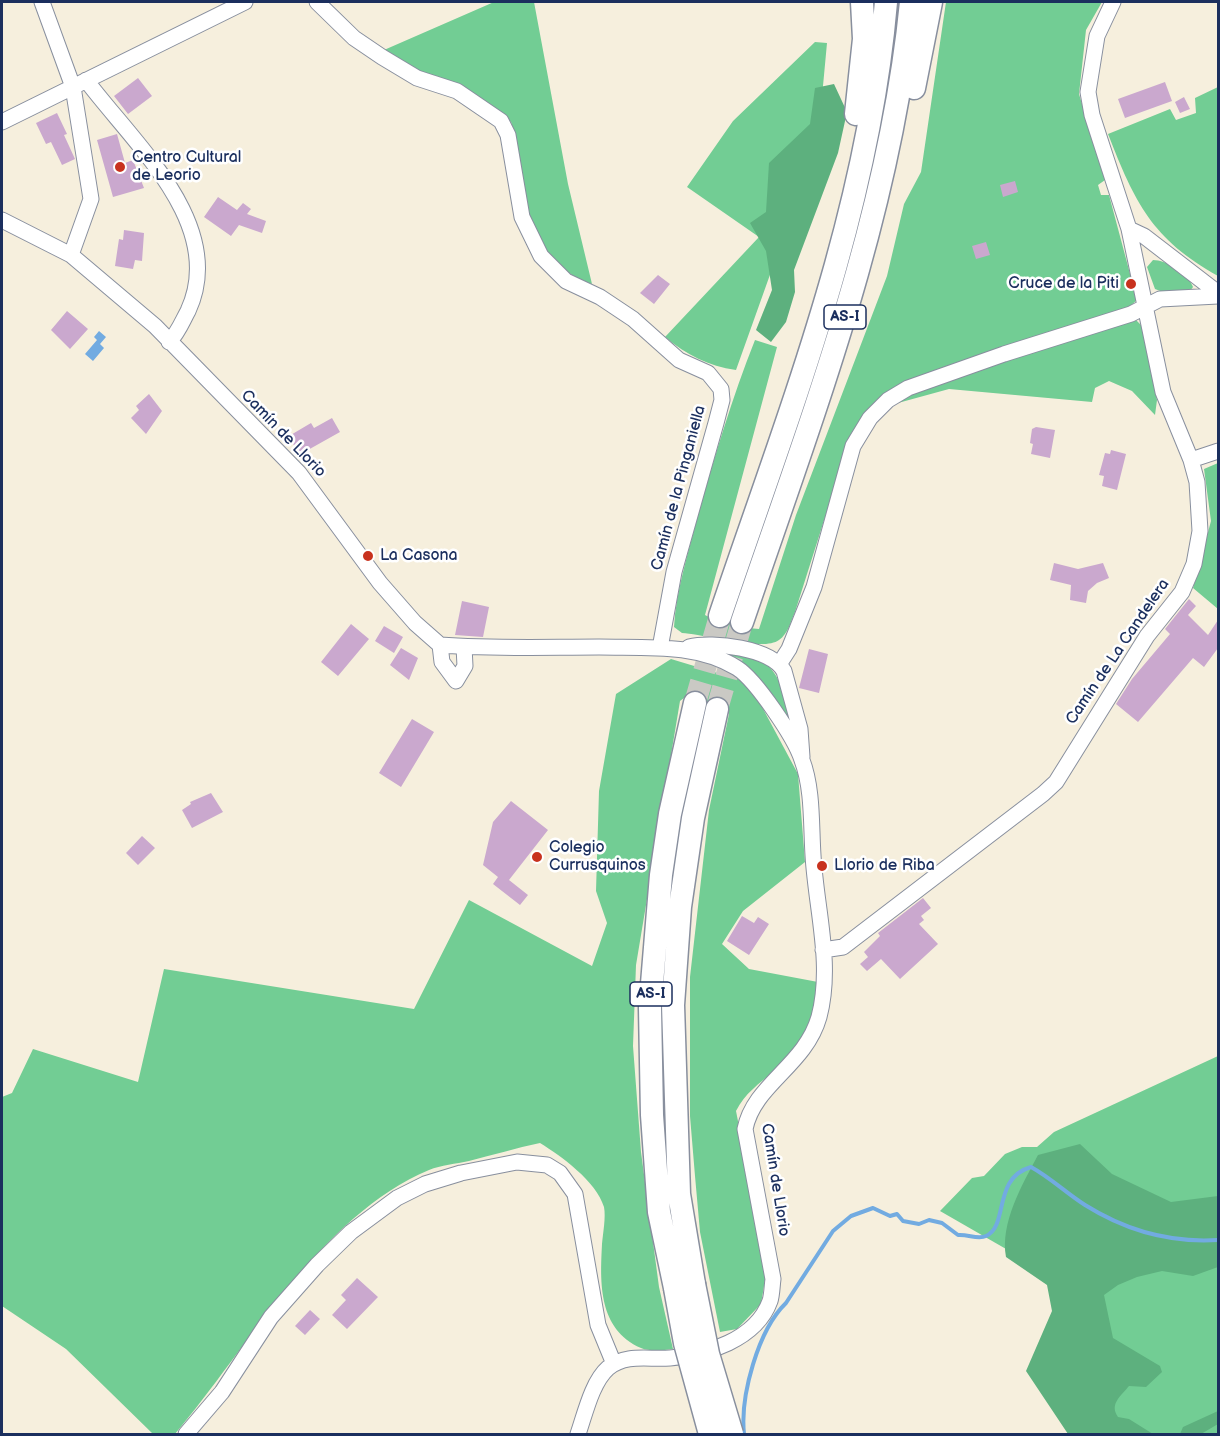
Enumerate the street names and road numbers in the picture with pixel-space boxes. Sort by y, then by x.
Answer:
road number: AS-I [824,305,866,329]
street label: Camín de Llorio [236,386,330,482]
street label: Camín de la Pinganiella [648,403,710,573]
street label: Camín de La Candelera [1062,576,1174,728]
road number: AS-I [630,982,672,1006]
street label: Camín de Llorio [757,1122,793,1238]

